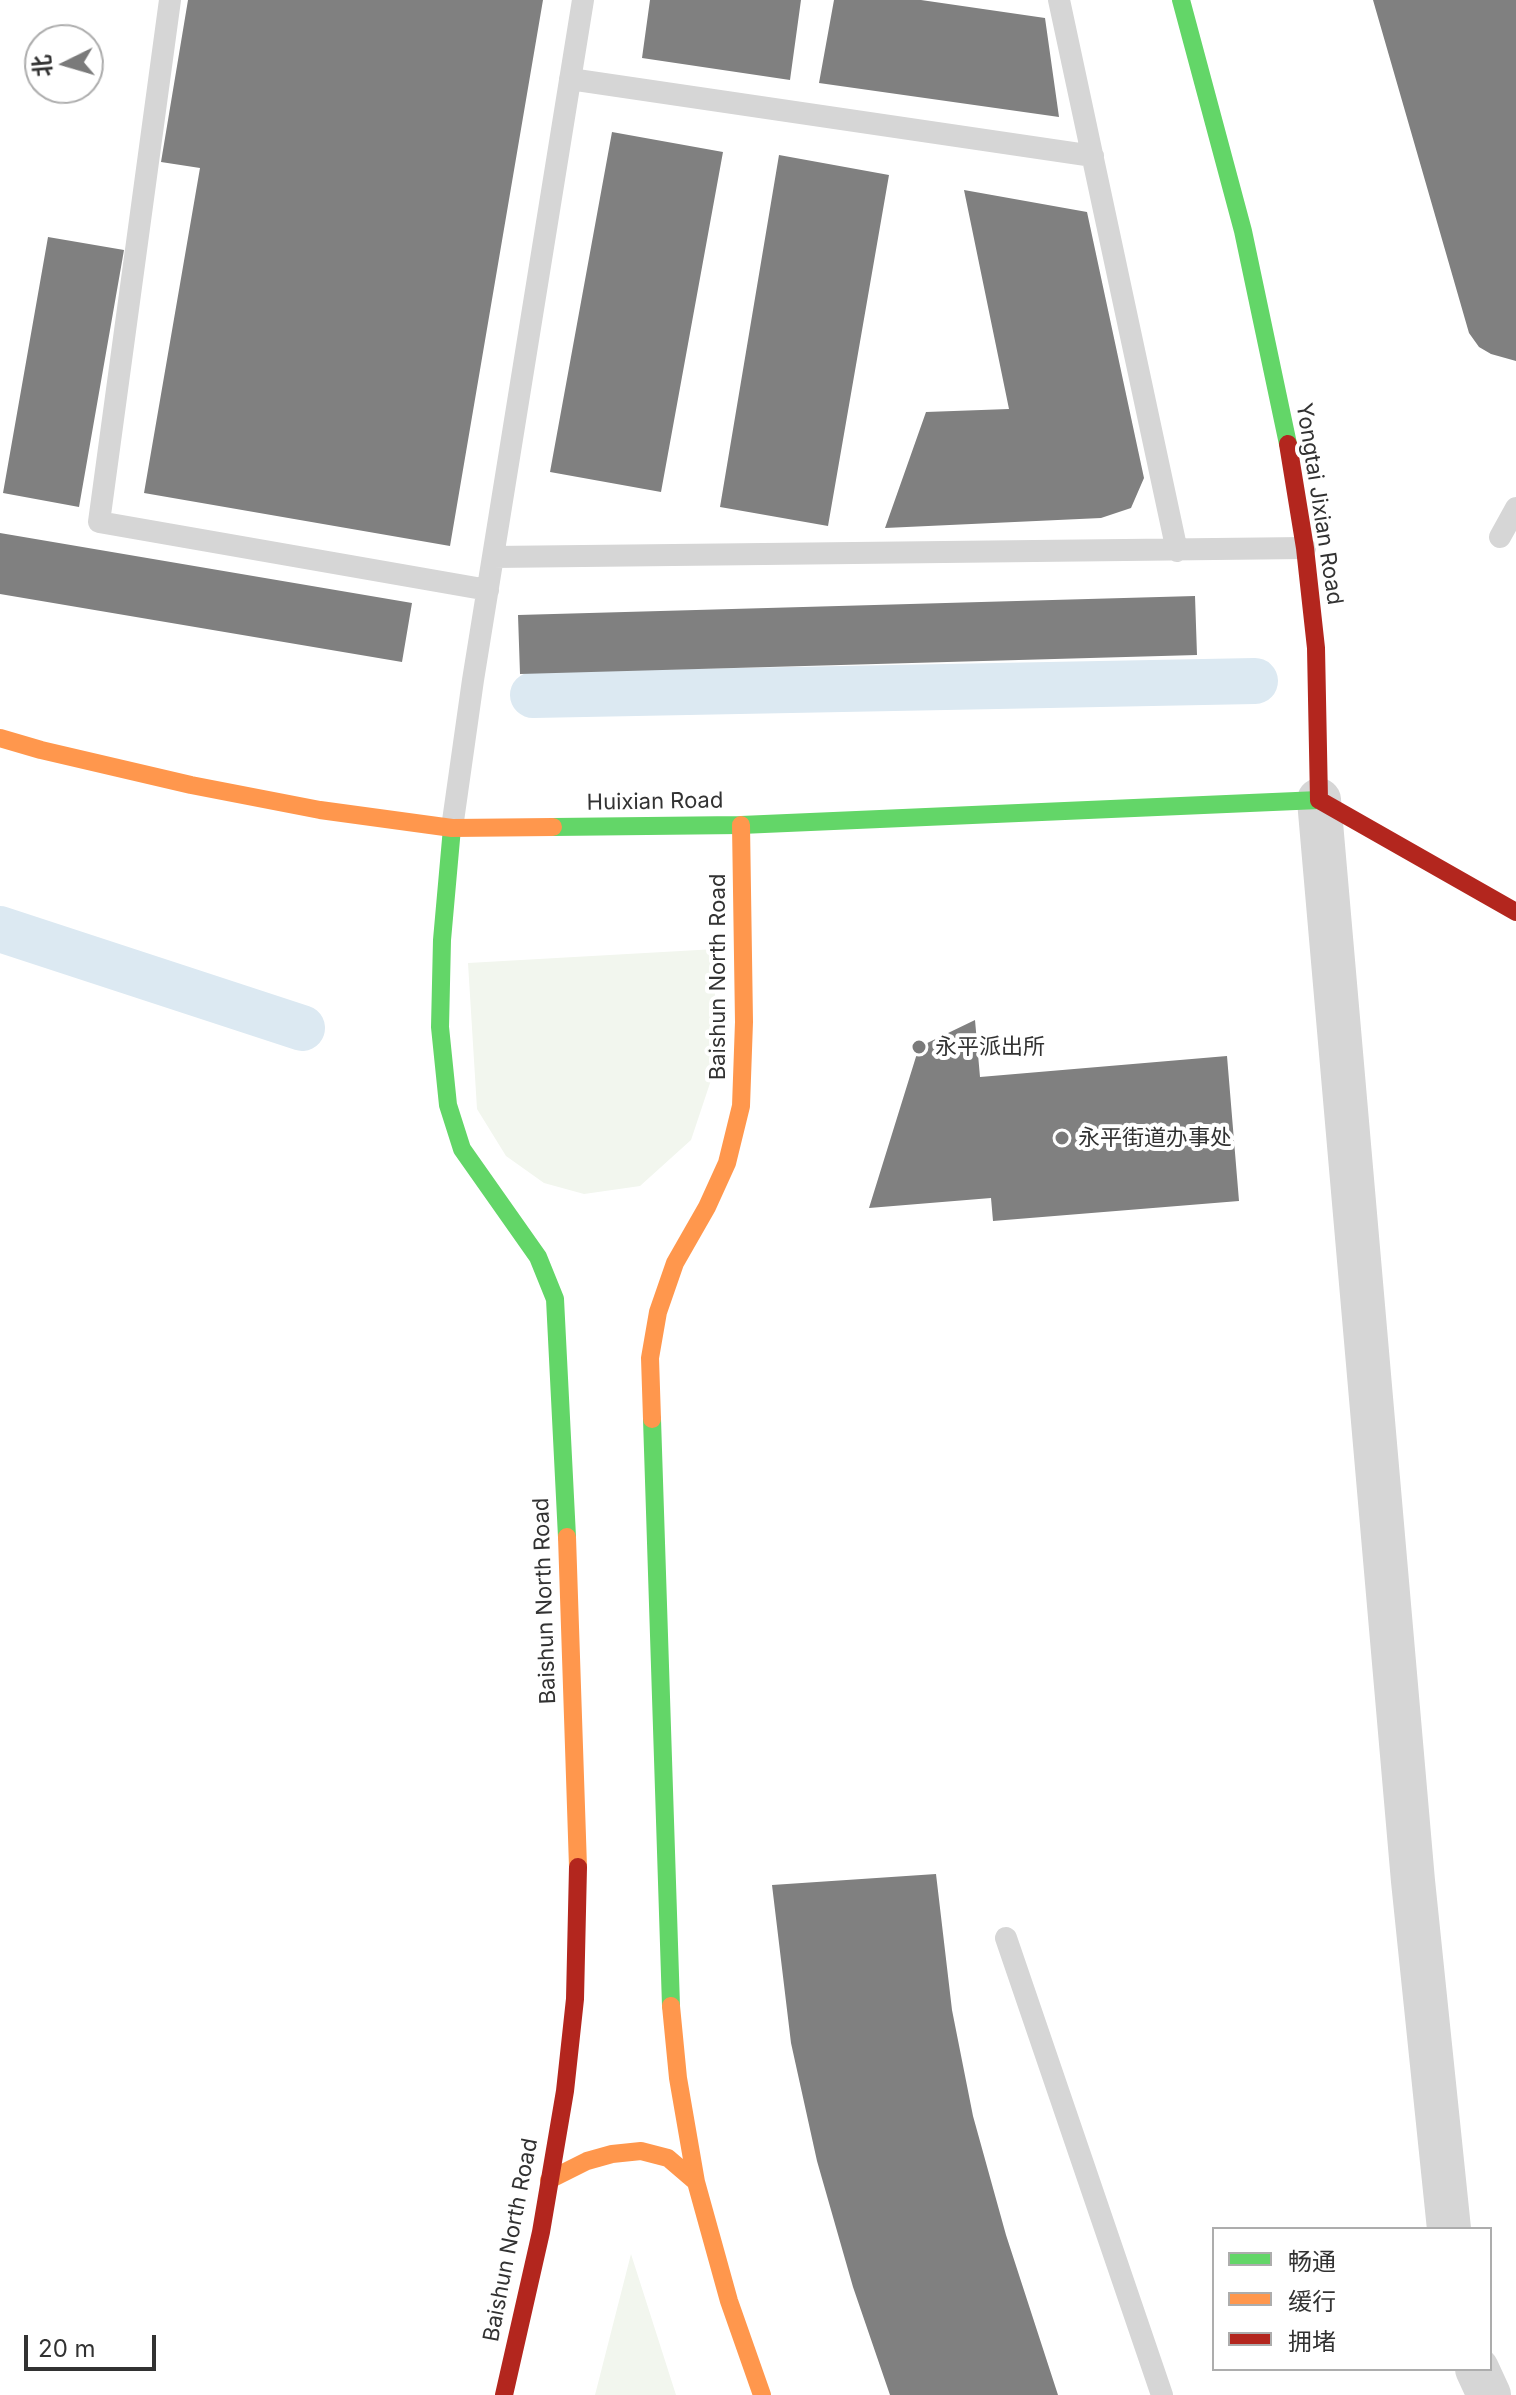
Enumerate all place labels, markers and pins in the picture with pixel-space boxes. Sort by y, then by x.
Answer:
place label: 永平派出所 [935,1034,1045,1060]
marker: 永平派出所 [910,1038,928,1056]
place label: 永平街道办事处 [1078,1125,1232,1151]
marker: 永平街道办事处 [1053,1129,1071,1147]

